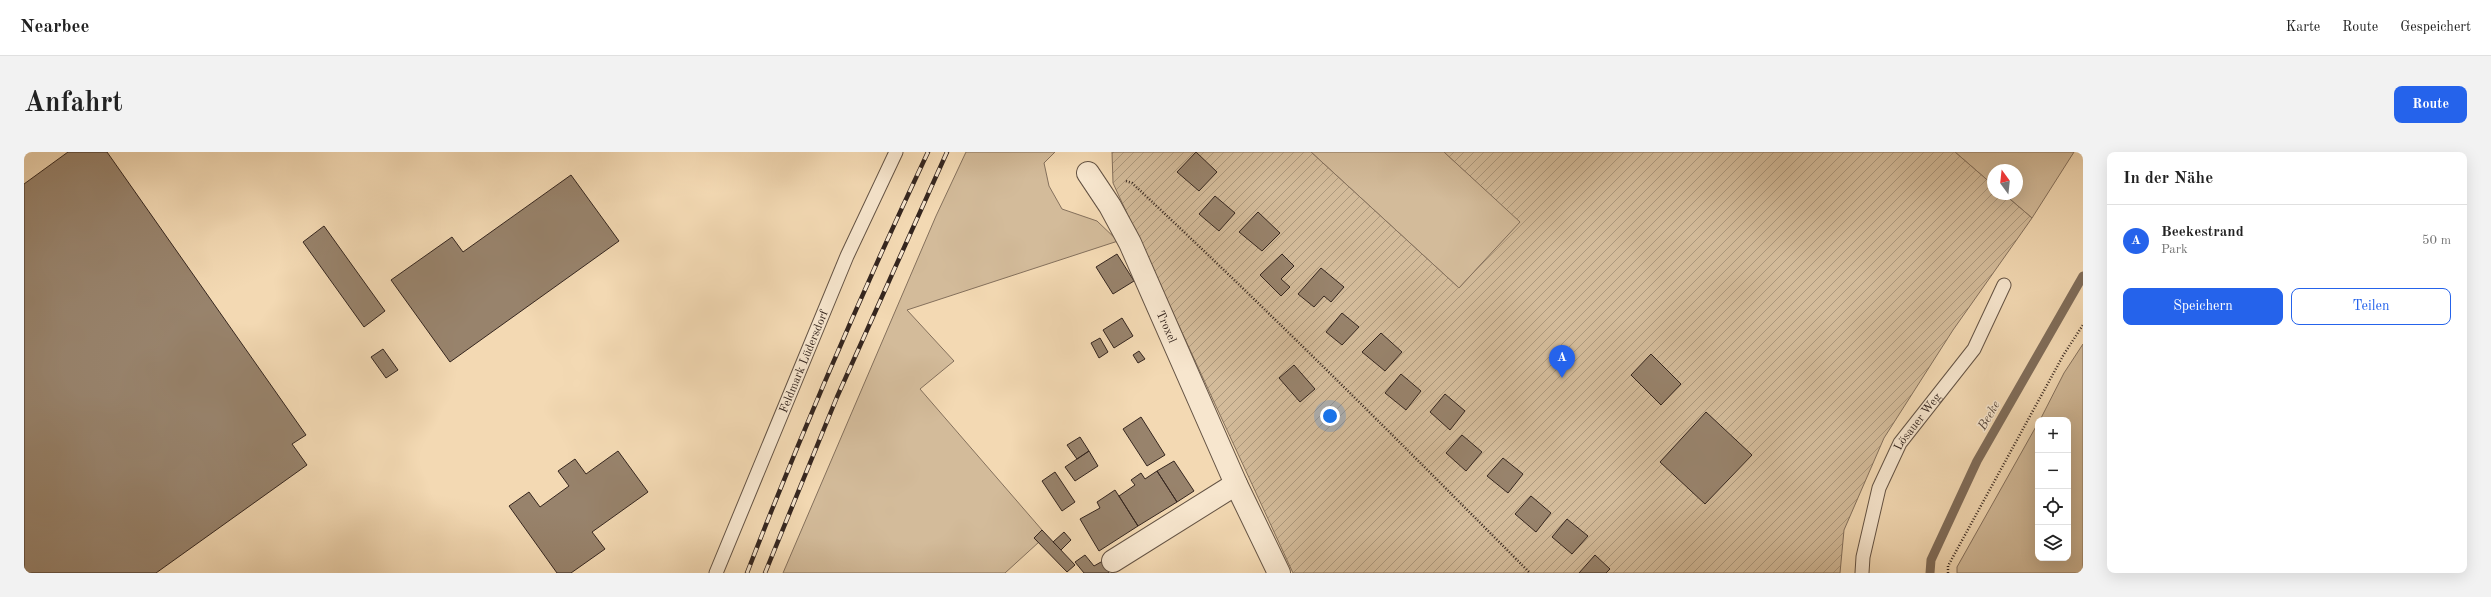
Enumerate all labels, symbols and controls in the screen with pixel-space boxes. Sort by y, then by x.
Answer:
text: Nearbee [20,18,89,37]
text: Karte [2286,20,2320,34]
text: Route [2342,20,2378,34]
text: Gespeichert [2400,20,2471,34]
button: Route [2394,86,2467,123]
text: Anfahrt [24,90,123,118]
north arrow [1987,164,2023,200]
text: In der Nähe [2123,170,2213,187]
text: Beekestrand [2161,225,2244,240]
text: A [2131,234,2141,247]
text: 50 m [2422,234,2451,247]
text: Park [2161,243,2188,256]
button: Speichern [2123,288,2283,325]
button: Teilen [2291,288,2451,325]
street label: Feldmark Lüdersdorf [778,308,831,415]
street label: Troxel [1154,309,1178,345]
pin: A [1549,345,1575,378]
street label: Lösauer Weg [1892,391,1944,452]
water label: Beeke [1975,399,2003,433]
your location [1320,406,1340,426]
map controls [2035,417,2071,561]
button: + [2035,417,2071,453]
button: − [2035,453,2071,489]
button: locate [2035,489,2071,525]
button: layers [2035,525,2071,561]

